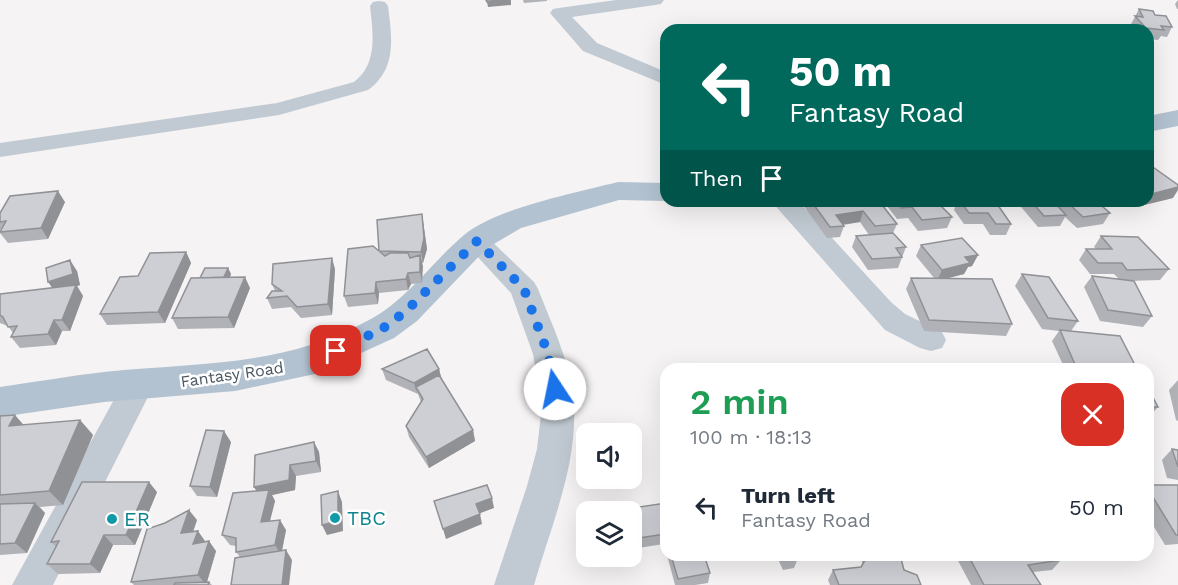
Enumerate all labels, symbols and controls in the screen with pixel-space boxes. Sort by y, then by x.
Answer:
text: 50 m [789,47,892,96]
icon: left [690,48,768,126]
text: Fantasy Road [789,97,964,129]
icon: arrive [755,162,788,195]
text: Then [690,166,743,191]
pin [310,325,361,376]
icon: arrive [319,334,352,367]
position arrow [523,357,587,421]
street label: Fantasy Road [179,358,285,391]
text: 2 min [690,381,789,423]
button: close [1061,383,1124,446]
map controls [576,423,642,567]
button: sound [576,423,642,489]
text: 100 m · 18:13 [690,425,812,449]
text: Turn left [741,483,835,508]
icon: left [690,491,723,524]
text: 50 m [1069,495,1124,520]
button: layers [576,501,642,567]
place label: TBC [347,506,386,530]
place label: ER [124,507,150,531]
text: Fantasy Road [741,508,871,532]
marker: TBC [328,511,342,525]
marker: ER [105,512,119,526]

